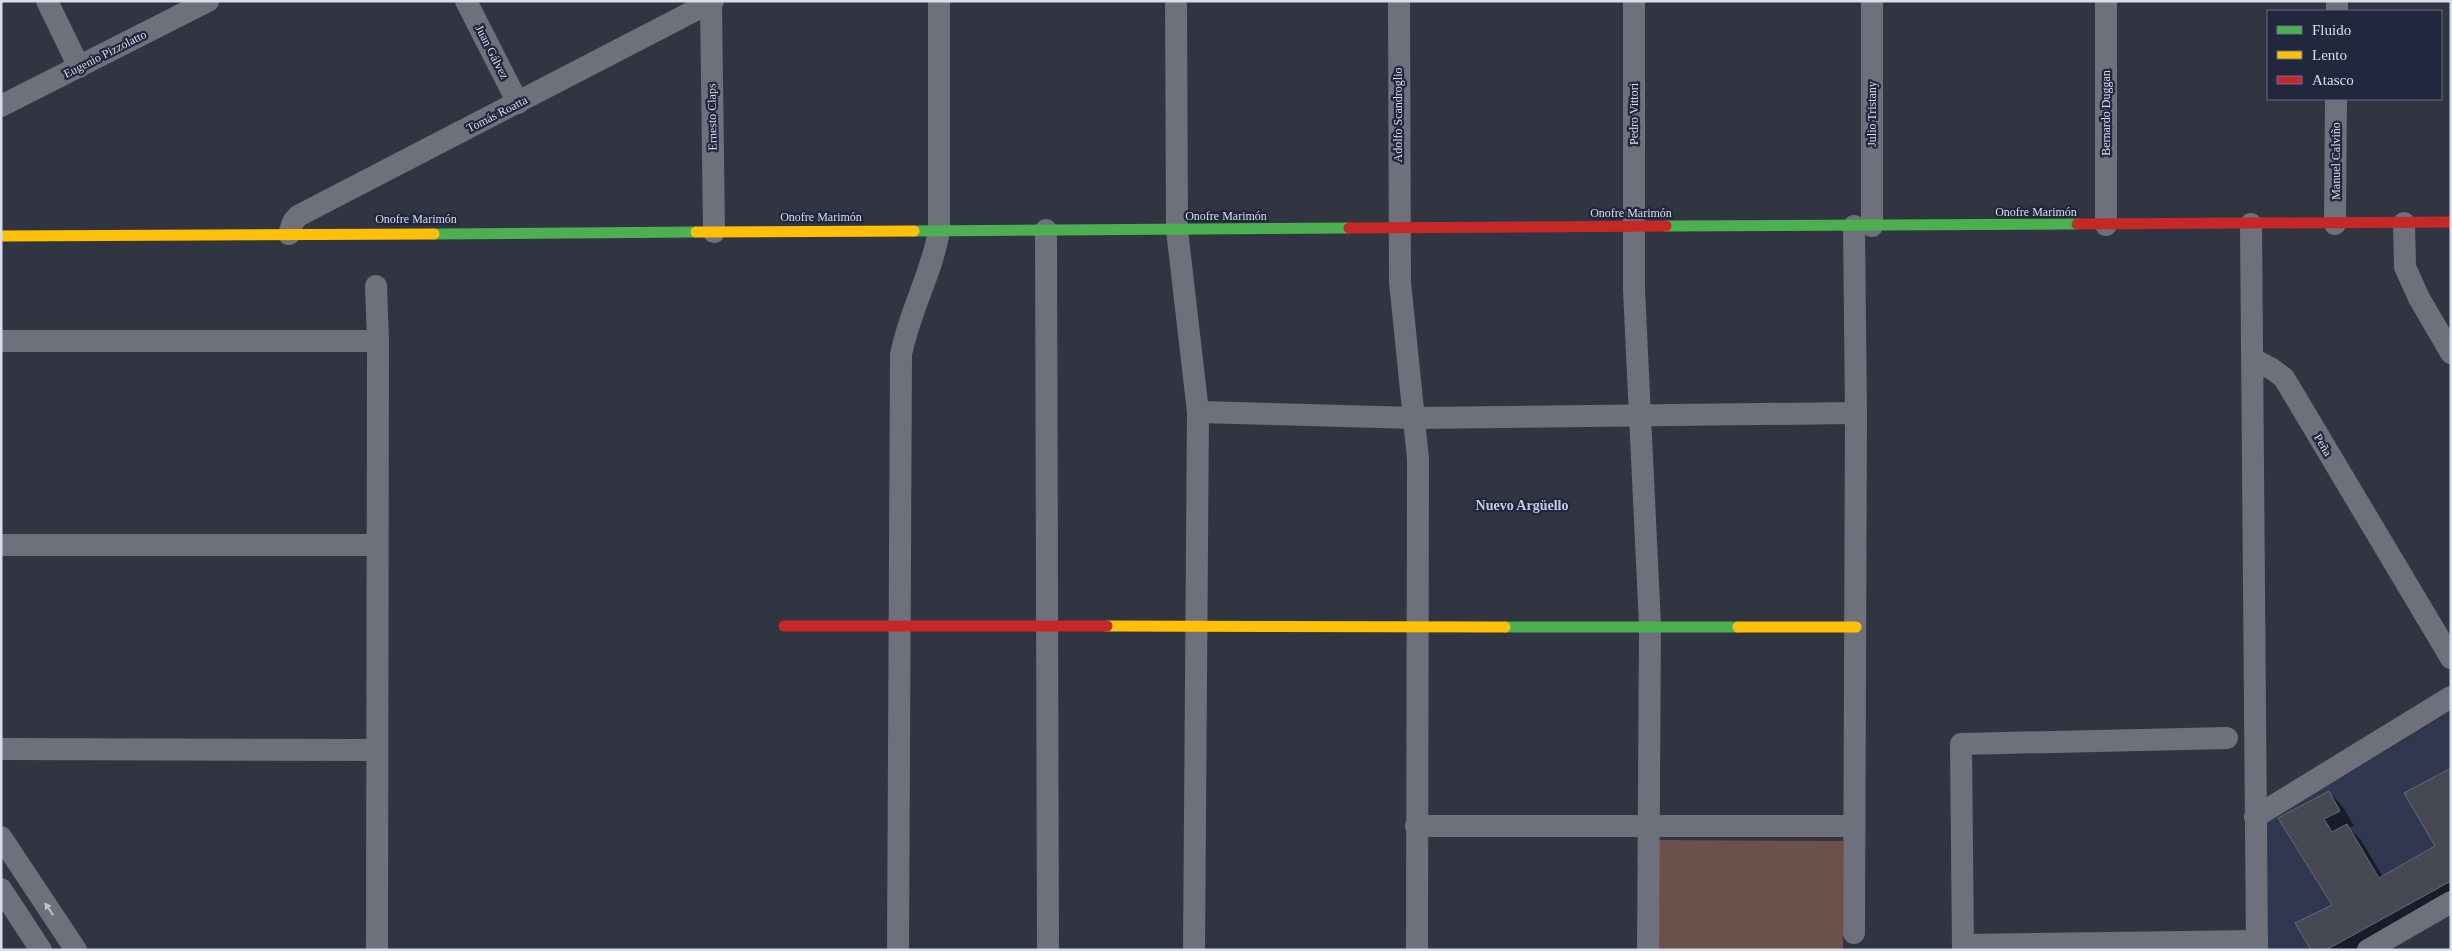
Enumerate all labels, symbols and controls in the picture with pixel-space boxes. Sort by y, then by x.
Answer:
legend [2267,10,2442,100]
text: Fluido [2312,22,2351,38]
street label: Juan Gálvez [472,23,512,81]
street label: Eugenio Pizzolatto [61,27,149,81]
text: Lento [2312,47,2347,63]
street label: Adolfo Scandroglio [1391,68,1405,163]
street label: Bernardo Duggan [2099,70,2113,156]
text: Atasco [2312,72,2354,88]
street label: Julio Tristany [1865,81,1879,147]
street label: Pedro Vittori [1627,82,1641,145]
street label: Ernesto Claps [704,83,720,151]
street label: Tomás Roatta [464,92,530,135]
street label: Manuel Calviño [2329,122,2343,200]
street label: Onofre Marimón [1995,205,2077,219]
street label: Onofre Marimón [1590,206,1672,220]
street label: Onofre Marimón [1185,209,1267,223]
street label: Onofre Marimón [780,210,862,224]
street label: Onofre Marimón [375,212,457,226]
street label: Peña [2311,431,2335,459]
district label: Nuevo Argüello [1476,498,1568,513]
one-way arrow [44,902,54,916]

